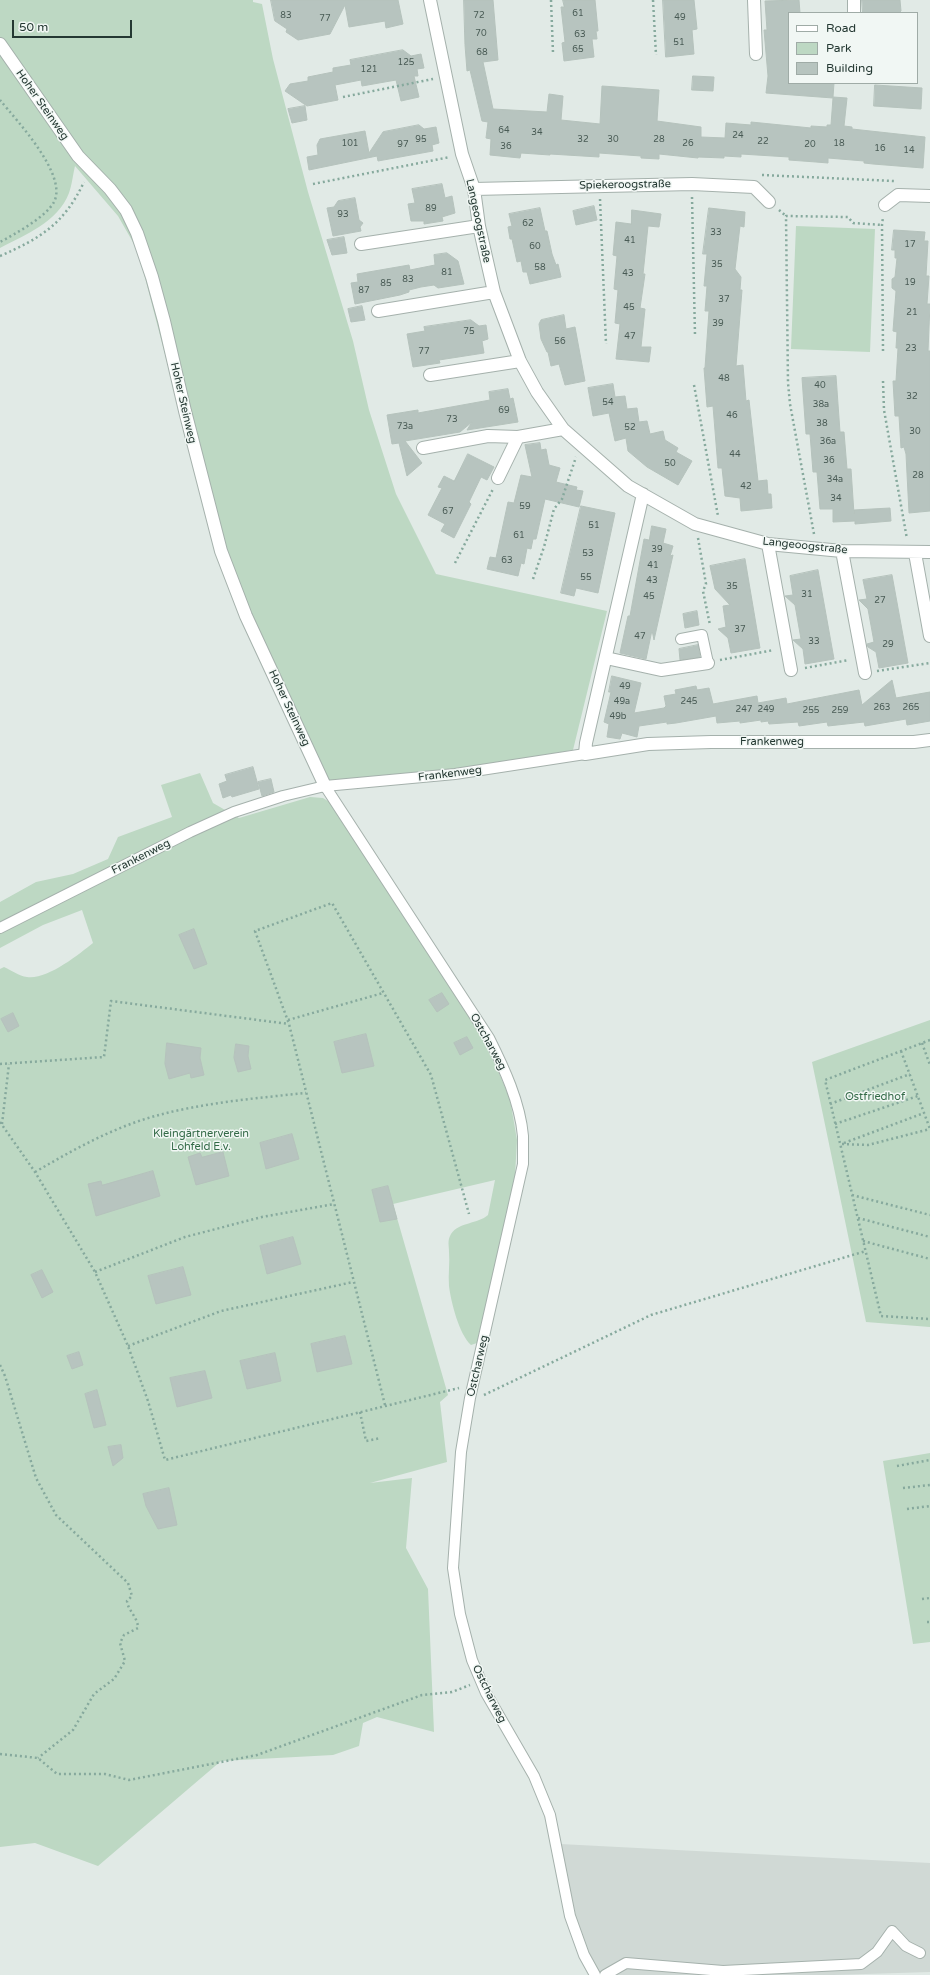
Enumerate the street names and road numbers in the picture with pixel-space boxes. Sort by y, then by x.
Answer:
street label: Hoher Steinweg [13,67,71,143]
street label: Langeoogstraße [463,178,493,264]
street label: Spiekeroogstraße [579,178,671,192]
street label: Hoher Steinweg [167,361,199,445]
street label: Langeoogstraße [762,535,848,557]
street label: Hoher Steinweg [266,668,312,748]
street label: Frankenweg [740,735,804,749]
street label: Frankenweg [417,764,483,784]
street label: Frankenweg [109,837,173,877]
street label: Ostcharweg [467,1011,509,1073]
street label: Ostcharweg [464,1334,492,1398]
street label: Ostcharweg [469,1663,509,1725]

